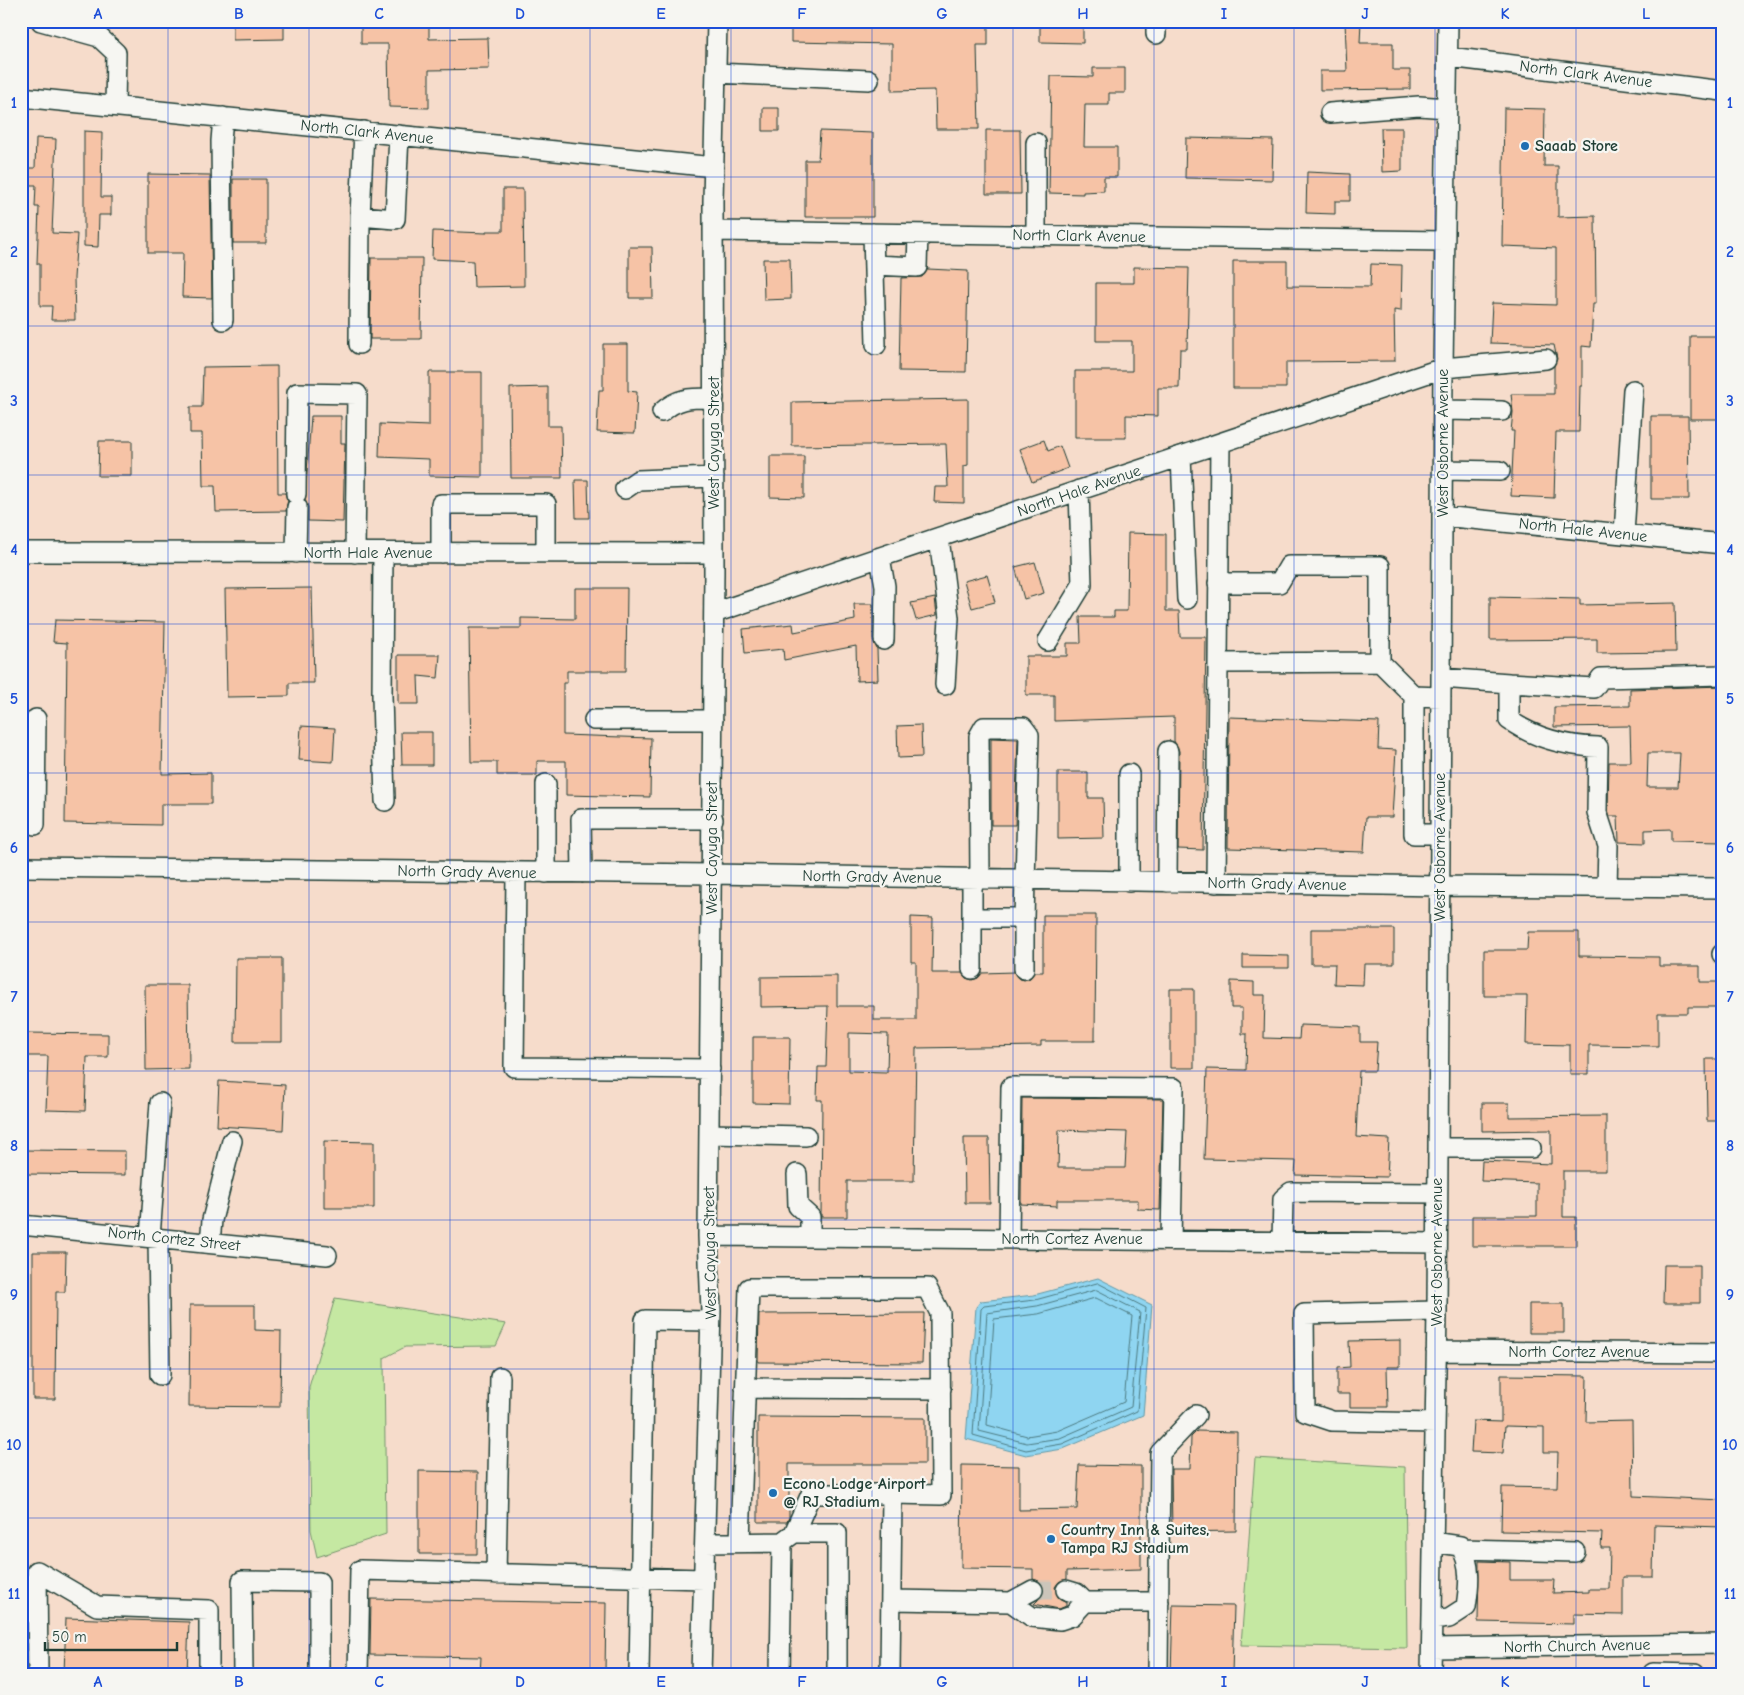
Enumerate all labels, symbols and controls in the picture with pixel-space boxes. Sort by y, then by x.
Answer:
text: A [94,5,103,23]
text: B [234,5,244,23]
text: C [374,5,384,23]
text: D [515,5,525,23]
text: E [656,5,666,23]
text: F [797,5,807,23]
text: G [936,5,948,23]
text: H [1077,5,1089,23]
text: I [1221,5,1227,23]
text: J [1361,5,1369,23]
text: K [1500,5,1510,23]
text: L [1642,5,1650,23]
street label: North Clark Avenue [1519,57,1653,91]
text: 1 [11,94,17,112]
text: 1 [1727,94,1733,112]
street label: North Clark Avenue [300,116,434,148]
place label: Saaab Store [1535,137,1618,155]
marker: Saaab Store [1519,140,1531,152]
street label: North Clark Avenue [1012,226,1146,246]
text: 2 [10,243,18,261]
text: 2 [1726,243,1734,261]
street label: West Osborne Avenue [1434,369,1452,517]
street label: West Cayuga Street [705,376,723,509]
text: 3 [10,392,18,410]
text: 3 [1726,392,1734,410]
street label: North Hale Avenue [1015,461,1143,521]
street label: North Hale Avenue [1518,514,1648,546]
text: 4 [10,541,18,559]
text: 4 [1726,541,1734,559]
street label: North Hale Avenue [303,544,433,562]
text: 5 [10,690,18,708]
text: 5 [1726,690,1734,708]
street label: West Osborne Avenue [1431,773,1449,921]
street label: West Cayuga Street [703,781,721,914]
text: 6 [10,839,18,857]
text: 6 [1726,839,1734,857]
street label: North Grady Avenue [397,862,537,882]
street label: North Grady Avenue [802,867,942,887]
street label: North Grady Avenue [1207,874,1347,894]
text: 7 [10,988,18,1006]
text: 7 [1726,988,1734,1006]
text: 8 [10,1137,18,1155]
text: 8 [1726,1137,1734,1155]
street label: West Osborne Avenue [1428,1178,1446,1326]
street label: West Cayuga Street [700,1186,720,1320]
street label: North Cortez Street [107,1223,241,1255]
street label: North Cortez Avenue [1001,1230,1143,1248]
text: 9 [10,1286,18,1304]
text: 9 [1726,1286,1734,1304]
street label: North Cortez Avenue [1508,1343,1650,1361]
text: 10 [6,1436,22,1454]
text: 10 [1722,1436,1738,1454]
place label: Econo Lodge Airport @ RJ Stadium [783,1475,926,1511]
marker: Econo Lodge Airport @ RJ Stadium [767,1487,779,1499]
place label: Country Inn & Suites, Tampa RJ Stadium [1061,1521,1209,1557]
marker: Country Inn & Suites, Tampa RJ Stadium [1045,1533,1057,1545]
text: 11 [8,1585,20,1603]
text: 11 [1724,1585,1736,1603]
scale bar [45,1620,178,1652]
text: 50 m [52,1628,87,1646]
street label: North Church Avenue [1504,1636,1650,1656]
text: A [94,1673,103,1691]
text: B [234,1673,244,1691]
text: C [374,1673,384,1691]
text: D [515,1673,525,1691]
text: E [656,1673,666,1691]
text: F [797,1673,807,1691]
text: G [936,1673,948,1691]
text: H [1077,1673,1089,1691]
text: I [1221,1673,1227,1691]
text: J [1361,1673,1369,1691]
text: K [1500,1673,1510,1691]
text: L [1642,1673,1650,1691]

